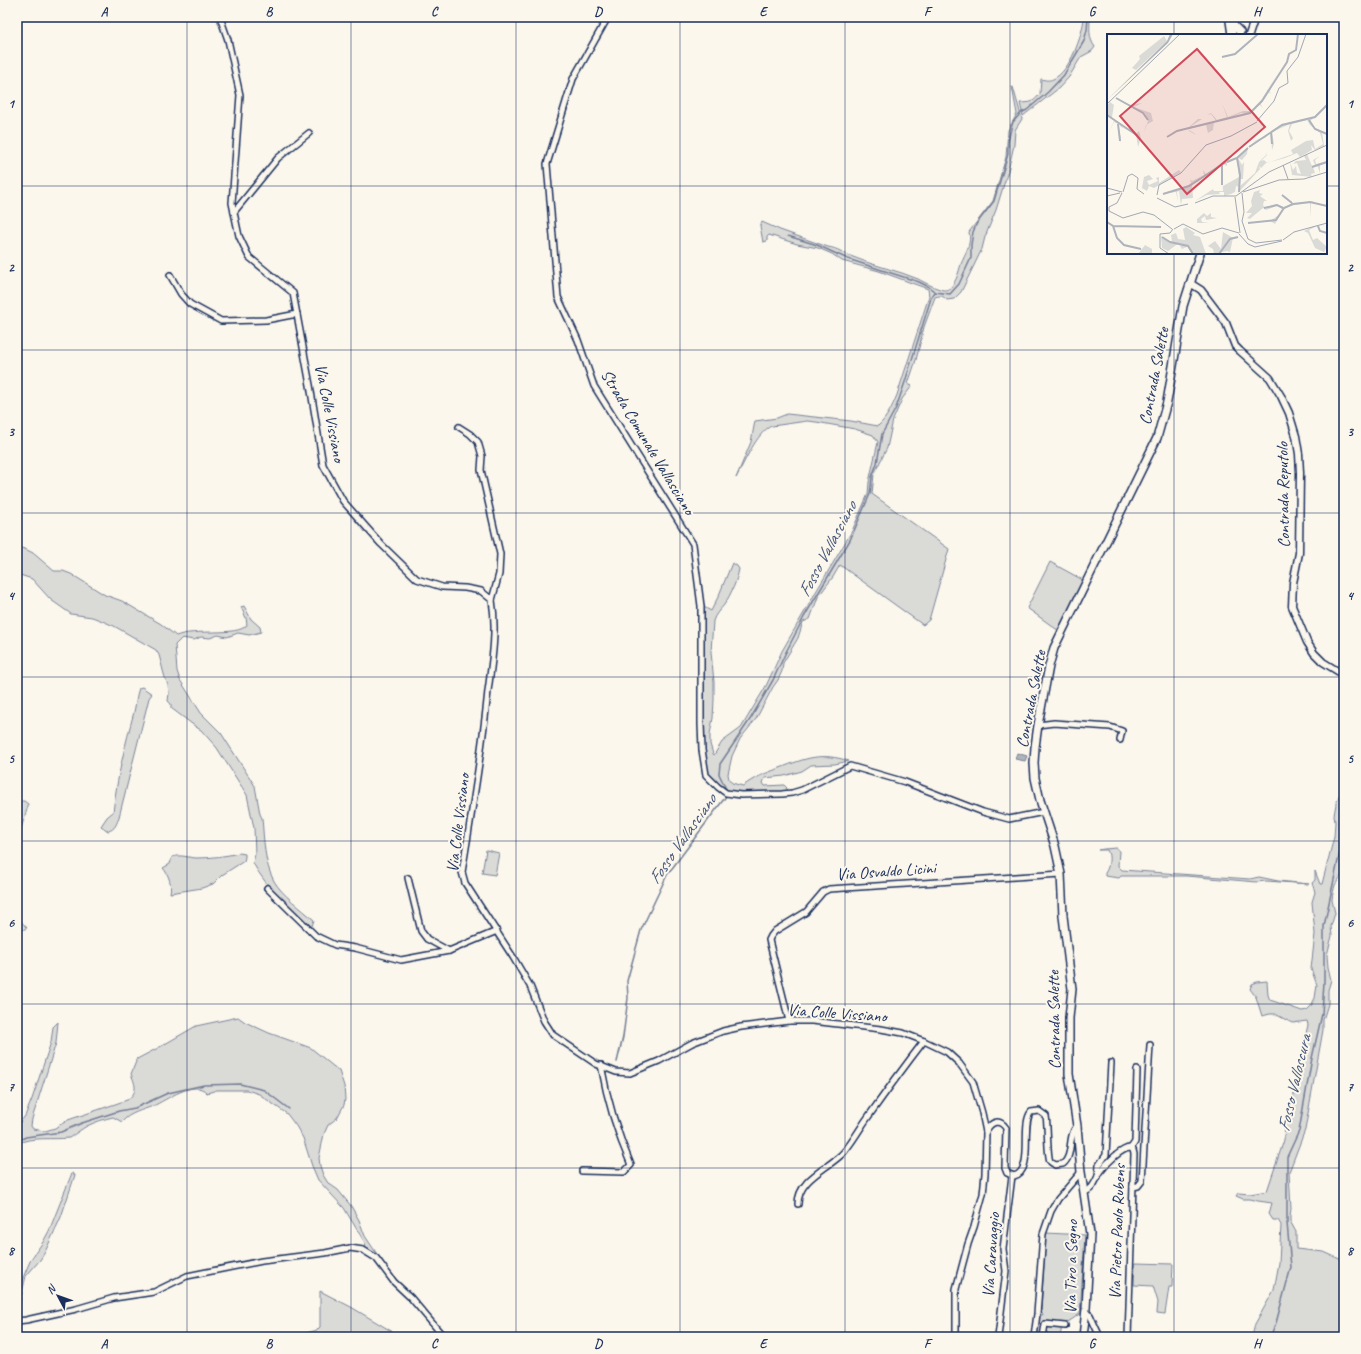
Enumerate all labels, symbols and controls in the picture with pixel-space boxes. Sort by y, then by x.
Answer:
text: A [101,4,109,20]
text: B [266,4,274,20]
text: C [431,4,439,20]
text: D [594,4,603,20]
text: E [760,4,769,20]
text: F [924,4,933,20]
text: G [1089,4,1097,20]
text: H [1253,4,1263,20]
inset map [1107,34,1327,254]
text: 1 [8,96,16,112]
text: 1 [1347,96,1355,112]
text: 2 [8,260,15,276]
text: 2 [1347,260,1354,276]
street label: Contrada Salette [1134,324,1174,426]
street label: Via Colle Vissiano [310,362,350,466]
street label: Strada Comunale Vallasciano [596,366,701,520]
text: 3 [8,424,15,440]
text: 3 [1347,424,1354,440]
street label: Contrada Reputolo [1272,441,1294,548]
water label: Fosso Vallasciano [793,495,863,600]
text: 4 [8,588,16,604]
text: 4 [1347,588,1355,604]
street label: Contrada Salette [1011,647,1051,749]
text: 5 [8,751,15,767]
text: 5 [1347,751,1354,767]
street label: Via Colle Vissiano [442,770,475,874]
water label: Fosso Vallasciano [643,788,723,888]
street label: Via Osvaldo Licini [836,857,938,885]
text: 6 [8,915,15,931]
text: 6 [1347,915,1354,931]
street label: Contrada Salette [1043,969,1065,1070]
street label: Via Colle Vissiano [787,999,889,1027]
water label: Fosso Valloscura [1272,1030,1316,1133]
text: 7 [8,1079,15,1095]
text: 7 [1347,1079,1354,1095]
street label: Via Pietro Paolo Rubens [1104,1162,1130,1300]
street label: Via Caravaggio [978,1211,1005,1298]
street label: Via Tiro a Segno [1060,1219,1082,1314]
text: 8 [8,1243,16,1259]
text: 8 [1347,1243,1355,1259]
north arrow [38,1276,78,1316]
text: N [43,1281,59,1297]
text: A [101,1336,109,1352]
text: B [266,1336,274,1352]
text: C [431,1336,439,1352]
text: D [594,1336,603,1352]
text: E [760,1336,769,1352]
text: F [924,1336,933,1352]
text: G [1089,1336,1097,1352]
text: H [1253,1336,1263,1352]

